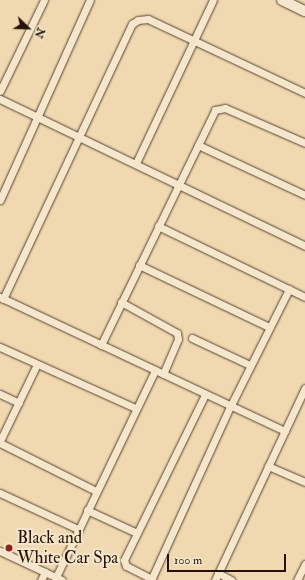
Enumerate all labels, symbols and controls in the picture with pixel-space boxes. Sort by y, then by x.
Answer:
north arrow [8,8,48,48]
text: N [32,26,47,40]
place label: Black and White Car Spa [17,528,118,568]
marker: Black and White Car Spa [4,543,14,553]
scale bar [169,546,288,572]
text: 100 m [174,553,202,568]

